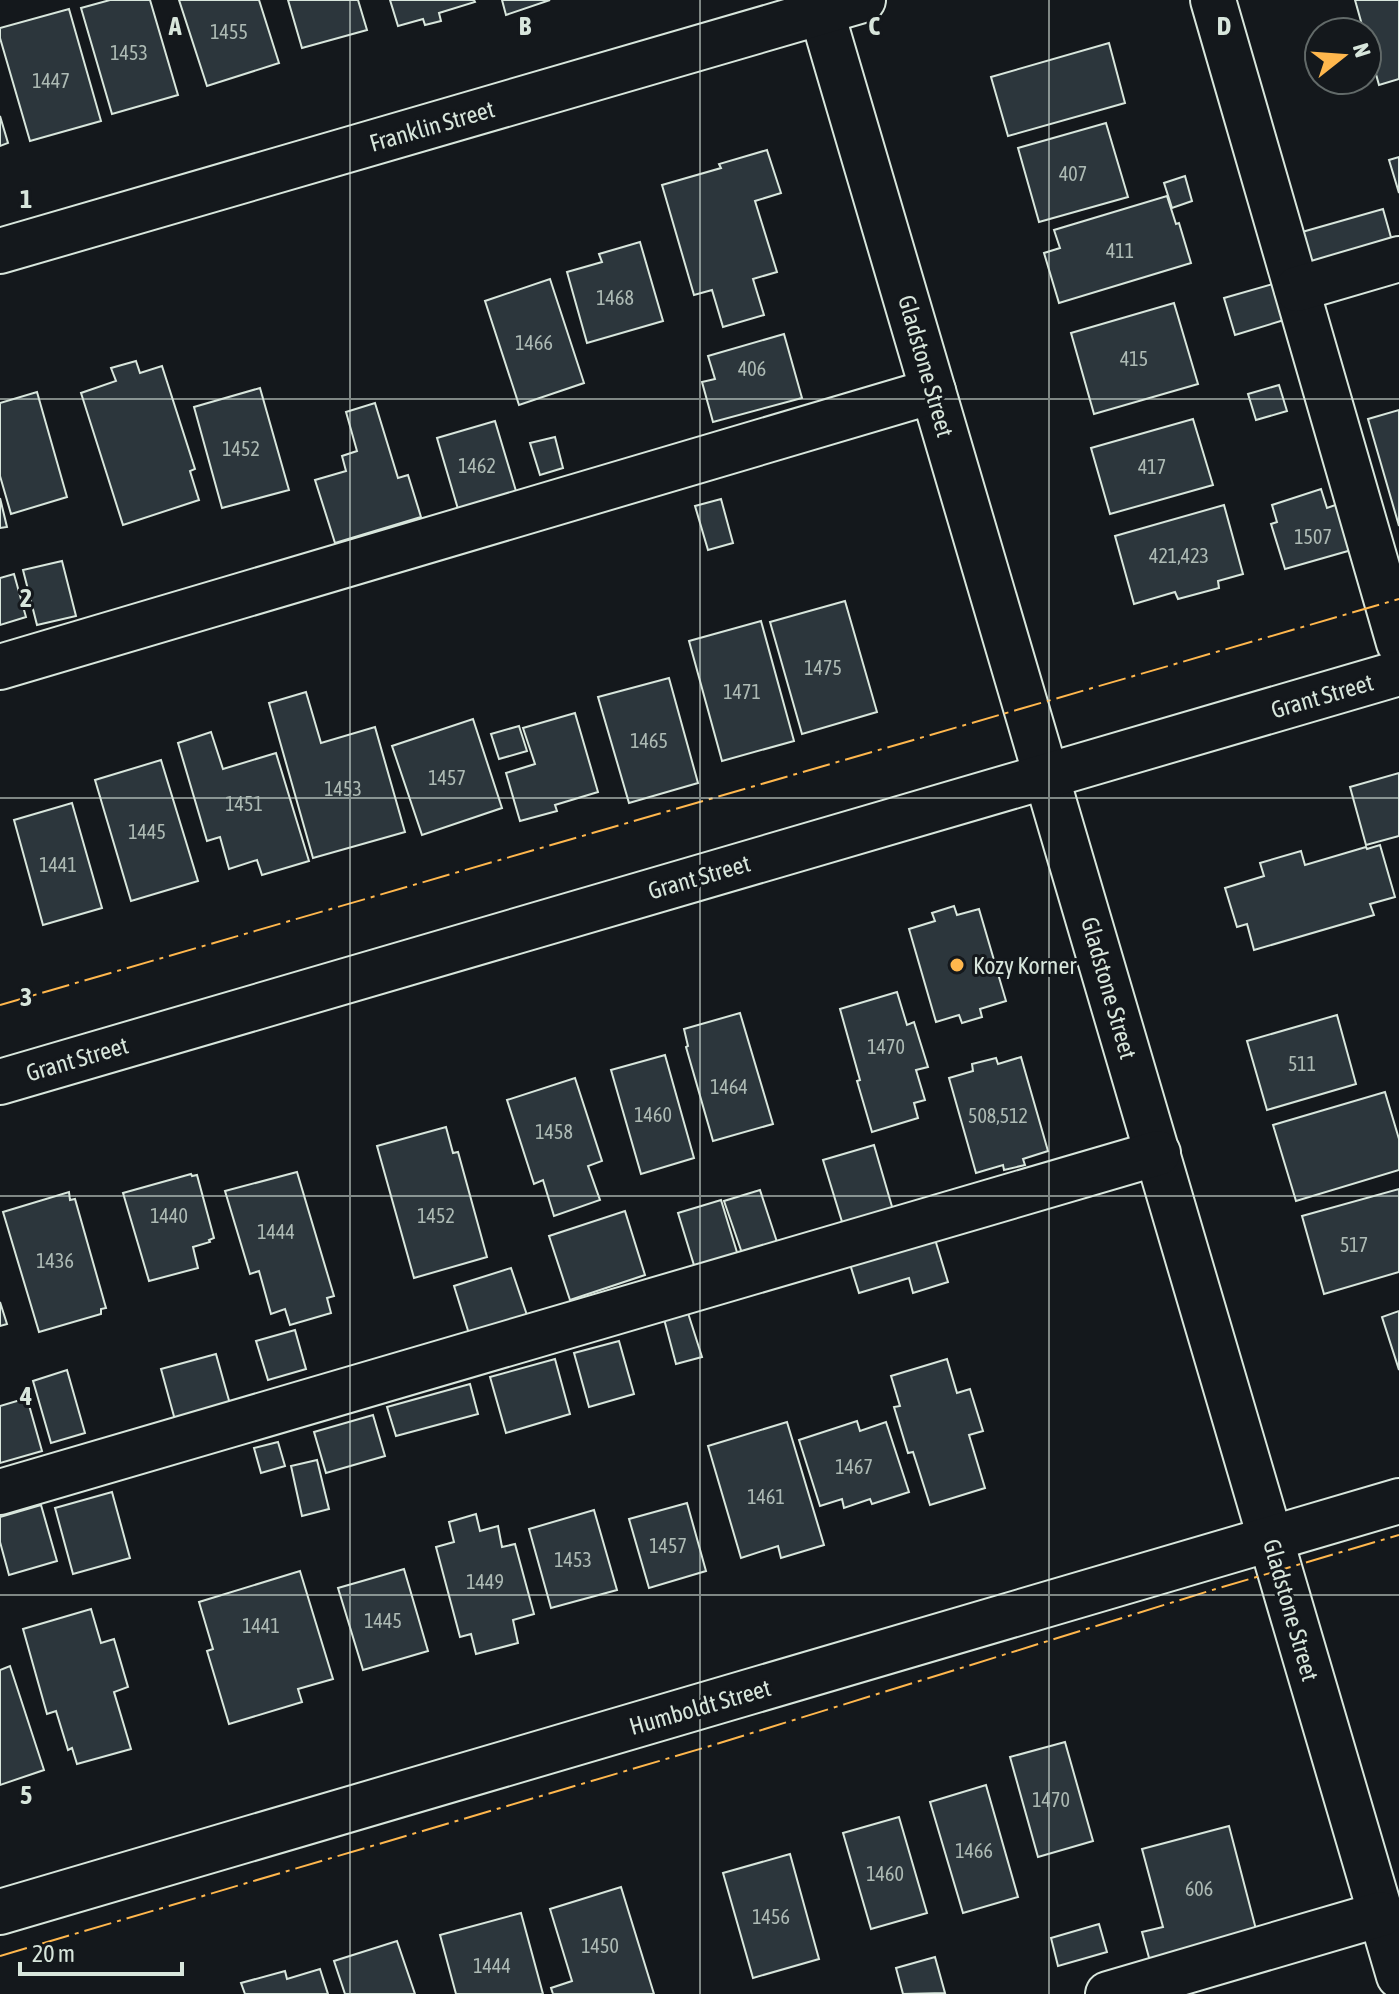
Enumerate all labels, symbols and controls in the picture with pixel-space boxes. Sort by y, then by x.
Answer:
text: A [168,11,182,41]
text: B [519,11,532,41]
text: C [868,11,880,41]
text: D [1217,11,1231,41]
north arrow [1303,16,1383,96]
house number: 1455 [210,20,248,43]
text: N [1348,40,1376,60]
house number: 1453 [110,41,148,64]
house number: 1447 [32,69,70,92]
street label: Franklin Street [366,95,498,157]
house number: 407 [1059,162,1087,185]
text: 1 [20,184,32,214]
house number: 411 [1106,239,1134,262]
house number: 1468 [596,286,634,309]
street label: Gladstone Street [893,292,959,440]
house number: 1466 [515,331,553,354]
house number: 415 [1120,347,1148,370]
house number: 406 [738,357,766,380]
house number: 1452 [222,437,260,460]
house number: 1462 [458,454,496,477]
house number: 417 [1138,455,1166,478]
house number: 1507 [1294,525,1332,548]
house number: 421,423 [1149,544,1209,567]
text: 2 [20,583,32,613]
house number: 1475 [804,656,842,679]
street label: Grant Street [1268,669,1376,723]
house number: 1471 [723,680,761,703]
house number: 1465 [630,729,668,752]
house number: 1457 [428,766,466,789]
house number: 1453 [324,777,362,800]
house number: 1451 [225,792,263,815]
house number: 1445 [128,820,166,843]
street label: Grant Street [645,850,753,904]
house number: 1441 [39,853,77,876]
street label: Gladstone Street [1076,914,1142,1062]
place label: Kozy Korner [973,952,1077,979]
marker: Kozy Korner [948,956,966,974]
text: 3 [20,982,32,1012]
street label: Grant Street [23,1032,131,1086]
house number: 1470 [867,1035,905,1058]
house number: 511 [1288,1052,1316,1075]
house number: 1464 [710,1075,748,1098]
house number: 1460 [634,1103,672,1126]
house number: 508,512 [968,1104,1028,1127]
house number: 1458 [535,1120,573,1143]
house number: 1440 [150,1204,188,1227]
house number: 1452 [417,1204,455,1227]
house number: 1444 [257,1220,295,1243]
house number: 517 [1340,1233,1368,1256]
house number: 1436 [36,1249,74,1272]
text: 4 [19,1381,32,1411]
house number: 1467 [835,1455,873,1478]
house number: 1461 [747,1485,785,1508]
house number: 1457 [649,1534,687,1557]
street label: Gladstone Street [1258,1536,1324,1684]
house number: 1453 [554,1548,592,1571]
house number: 1449 [466,1570,504,1593]
house number: 1445 [364,1609,402,1632]
house number: 1441 [242,1614,280,1637]
street label: Humboldt Street [626,1674,774,1740]
text: 5 [20,1780,32,1810]
house number: 1470 [1032,1788,1070,1811]
house number: 1466 [955,1839,993,1862]
house number: 1460 [866,1862,904,1885]
house number: 606 [1185,1877,1213,1900]
house number: 1456 [752,1905,790,1928]
scale bar [20,1926,182,1976]
house number: 1450 [581,1934,619,1957]
text: 20 m [32,1940,75,1967]
house number: 1444 [473,1954,511,1977]

